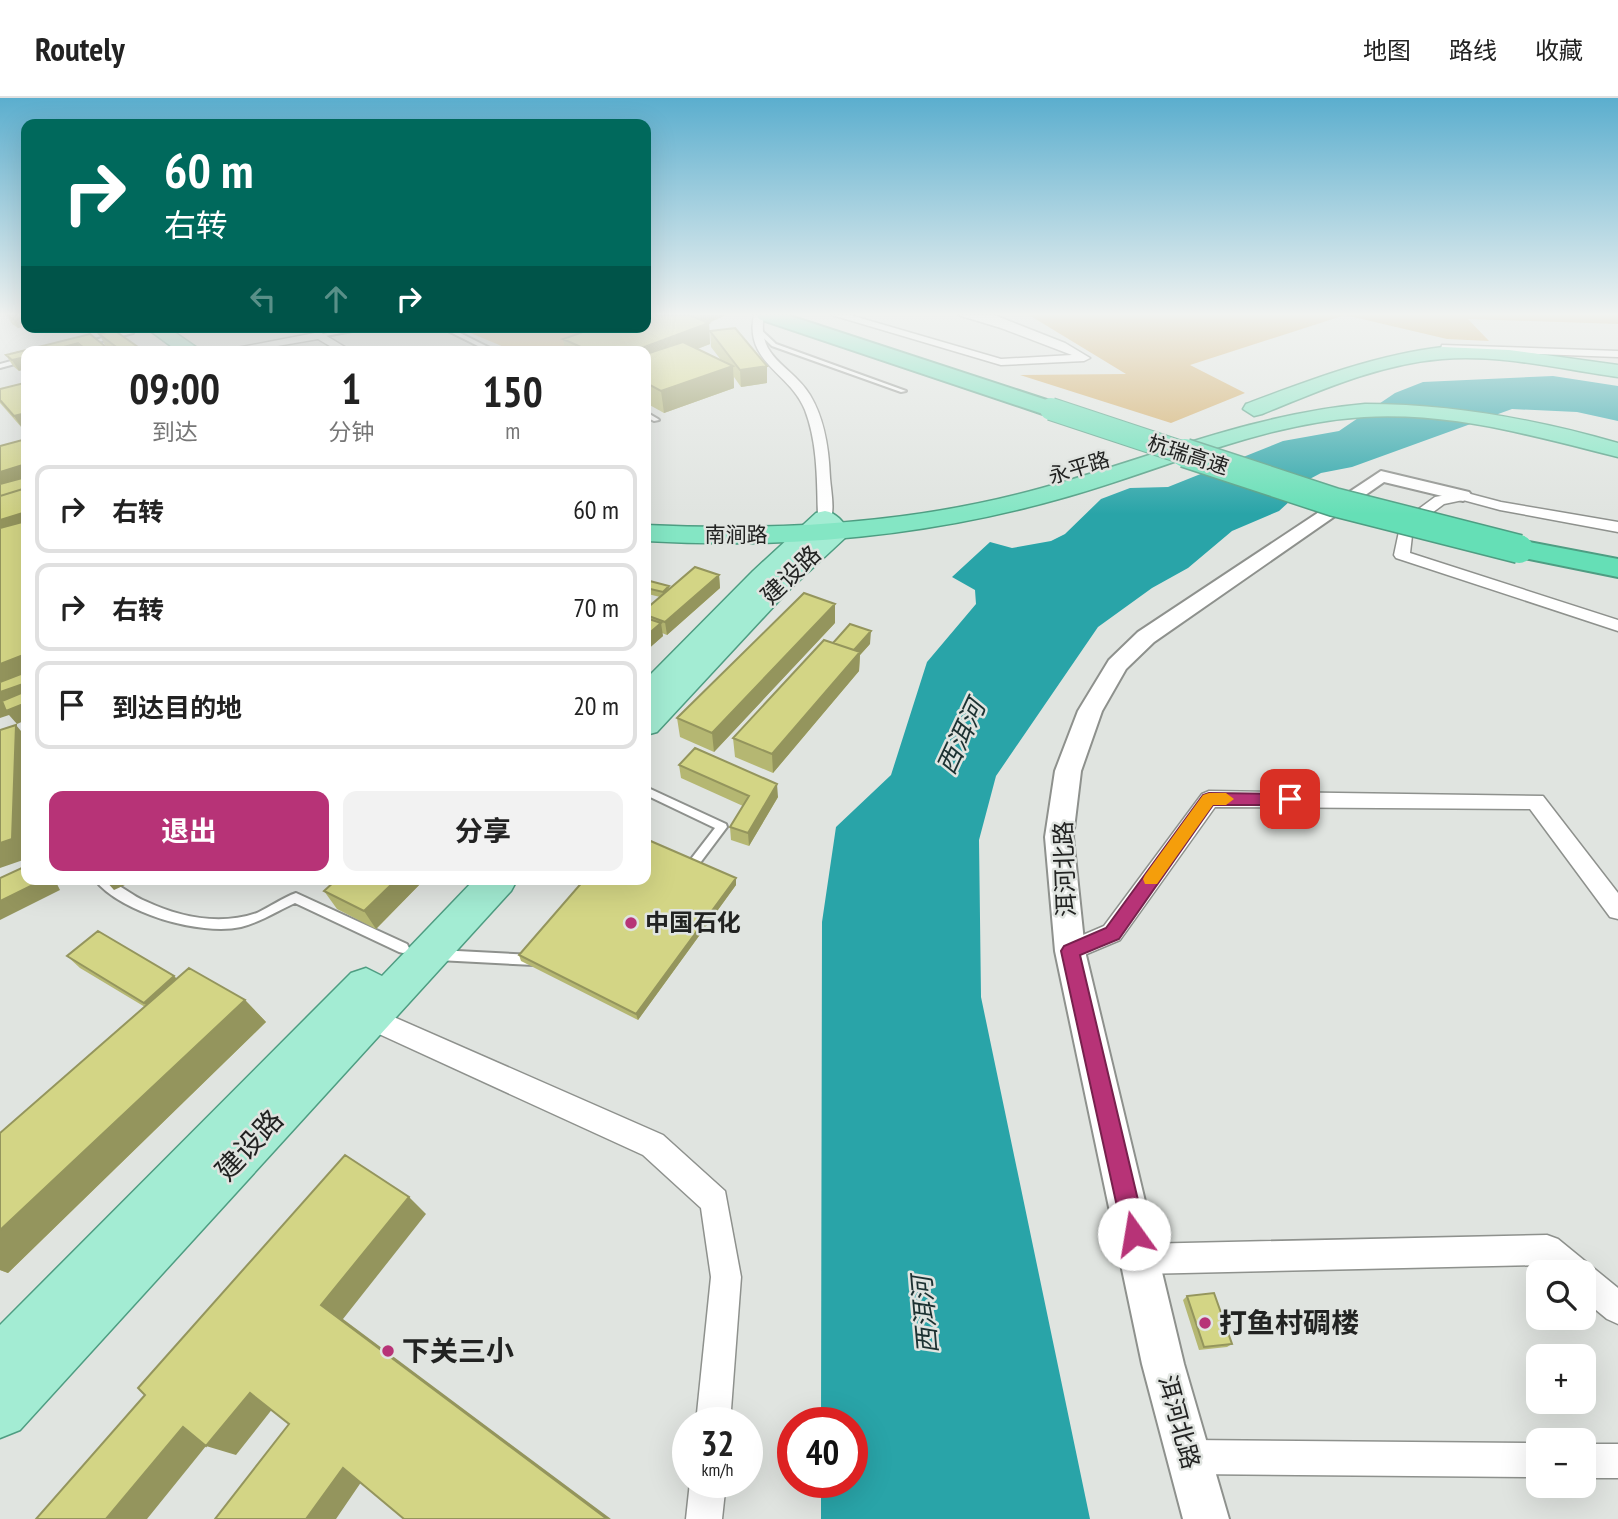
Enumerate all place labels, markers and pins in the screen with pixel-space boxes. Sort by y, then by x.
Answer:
pin [1260,769,1320,829]
place label: 中国石化 [645,907,741,938]
marker: 中国石化 [623,915,639,931]
place label: 打鱼村碉楼 [1219,1304,1359,1341]
marker: 打鱼村碉楼 [1197,1315,1213,1331]
place label: 下关三小 [402,1332,514,1369]
marker: 下关三小 [380,1343,396,1359]

